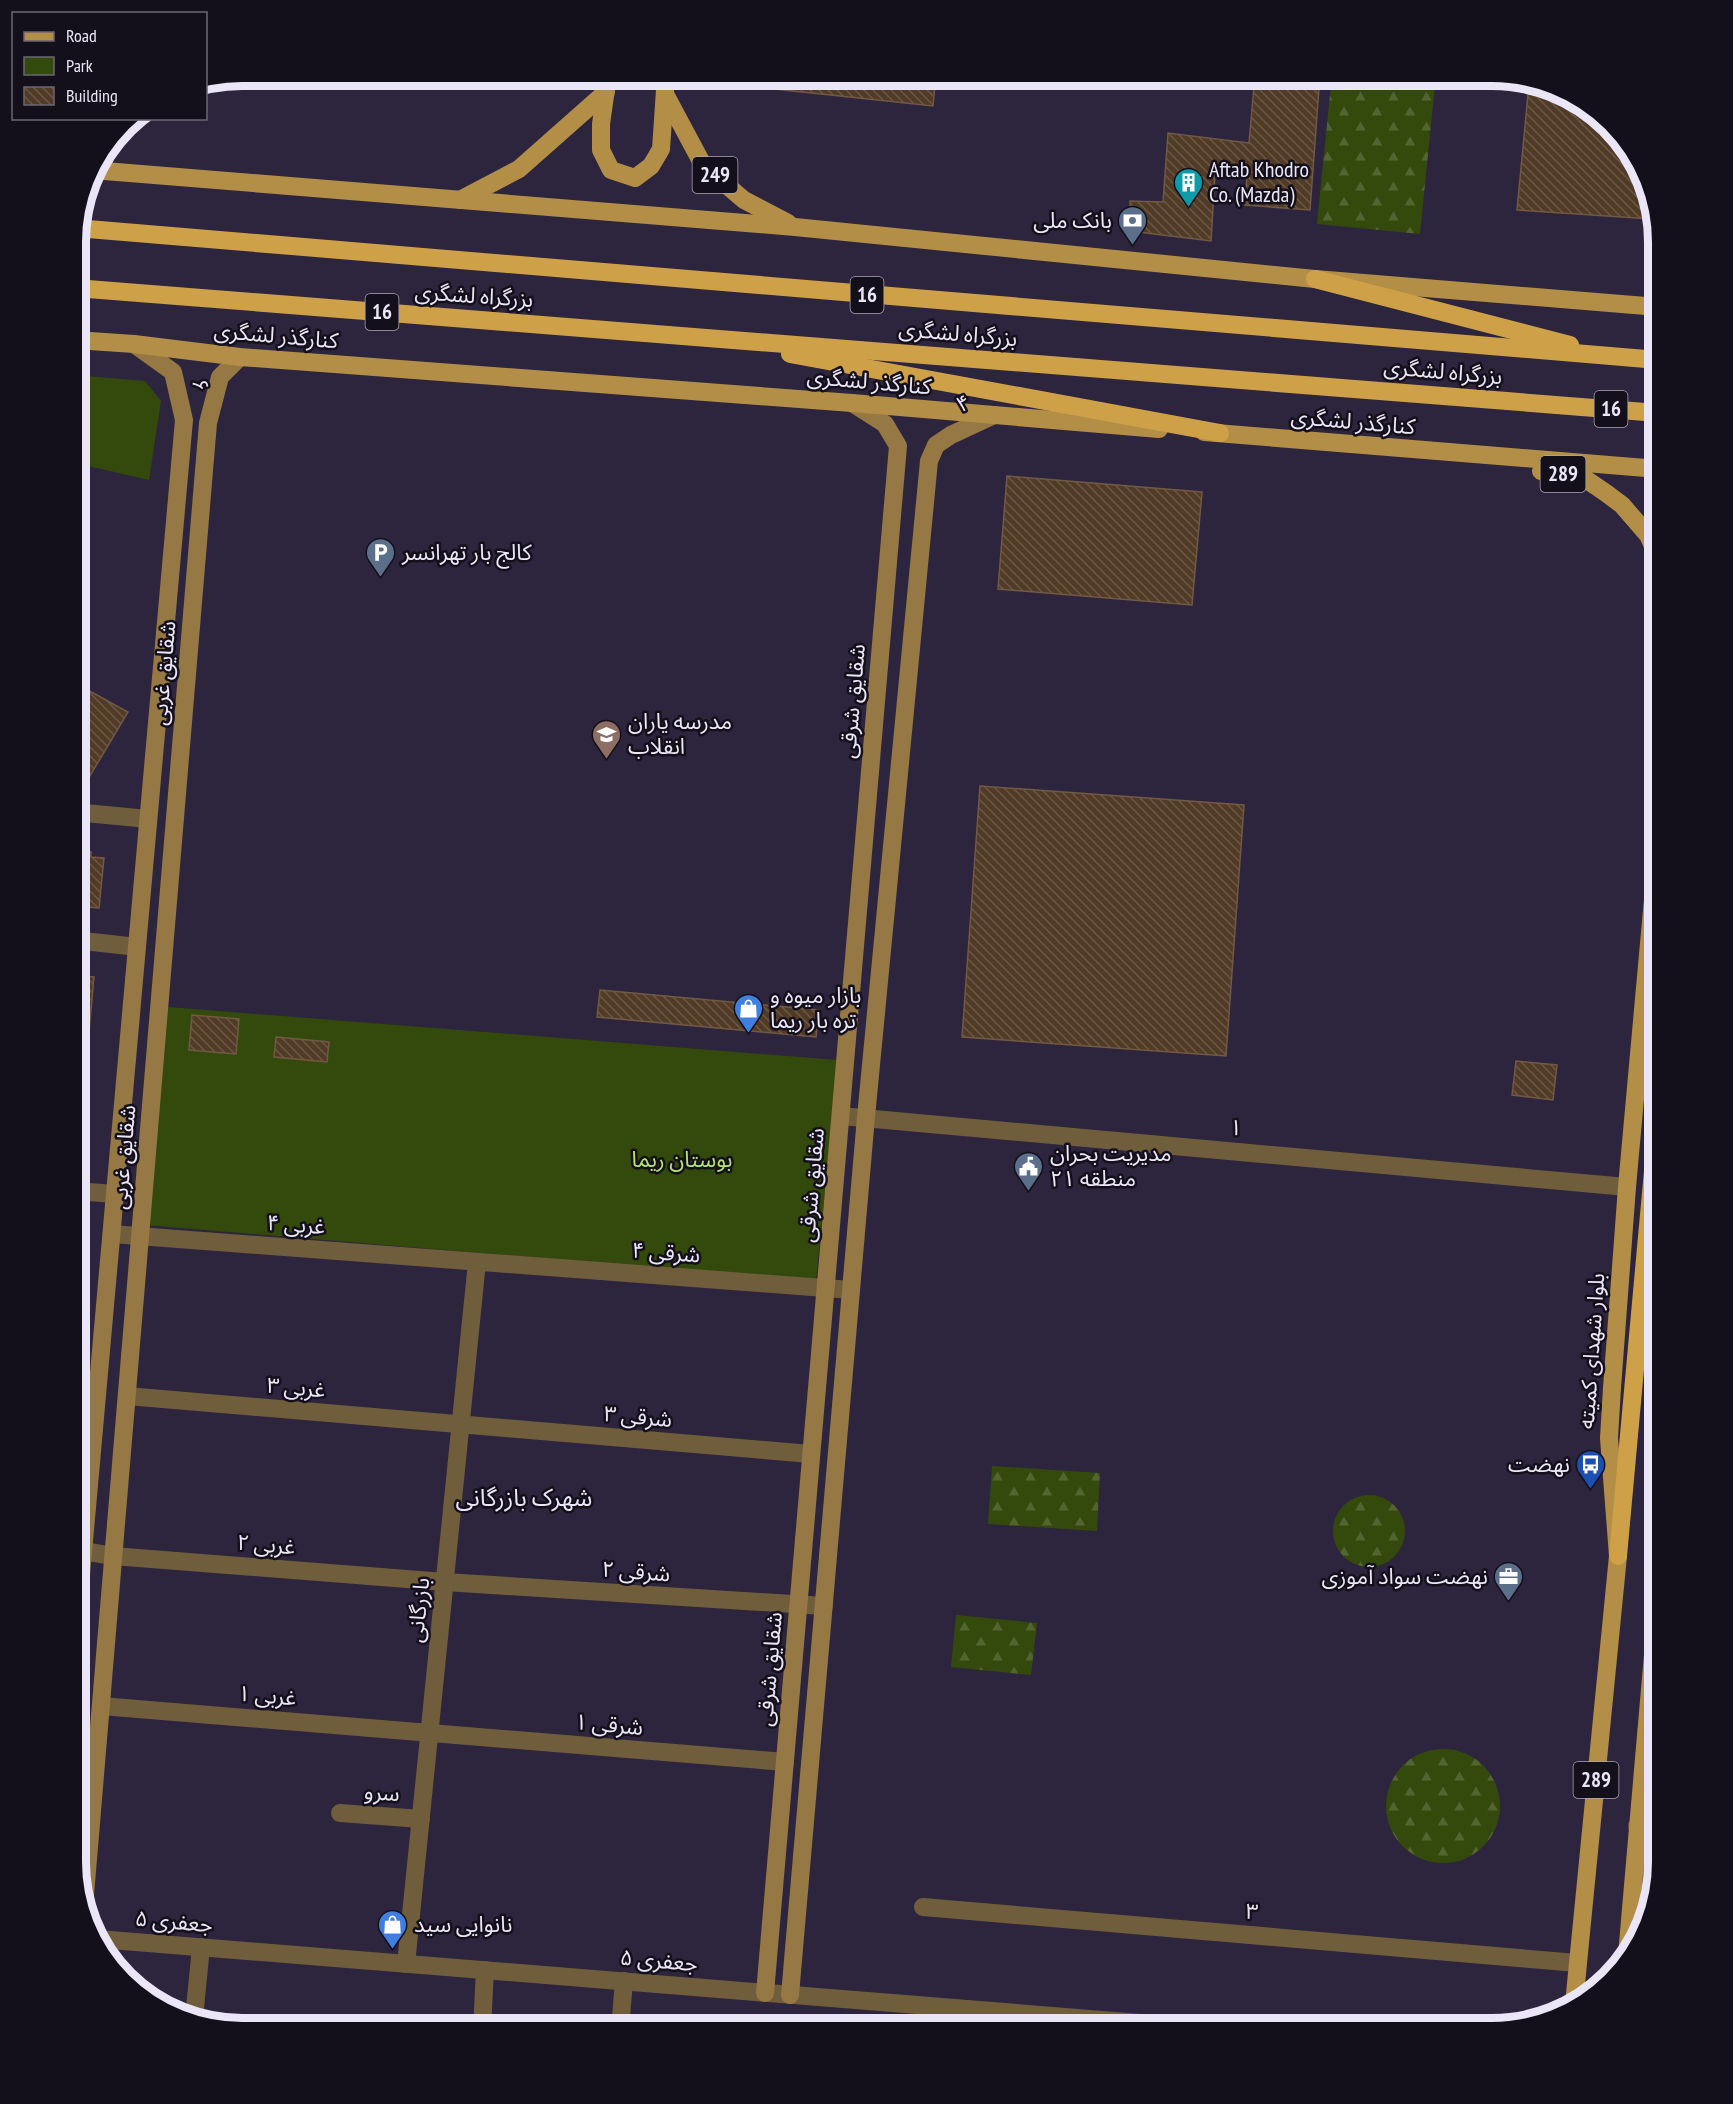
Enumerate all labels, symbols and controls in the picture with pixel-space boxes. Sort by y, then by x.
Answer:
legend [12,12,207,120]
text: Road [66,24,97,47]
text: Park [66,54,93,77]
text: Building [66,84,118,107]
place label: Aftab Khodro Co. (Mazda) [1209,155,1309,208]
road number: 249 [692,157,738,193]
building icon: Aftab Khodro Co. (Mazda) [1172,166,1204,208]
bank icon: بانک ملی [1117,204,1149,246]
place label: بانک ملی [1033,206,1112,234]
street label: بزرگراه لشگری [414,277,534,313]
road number: 16 [850,277,884,313]
road number: 16 [366,294,398,330]
street label: بزرگراه لشگری [898,314,1018,352]
street label: کنارگذر لشگری [213,316,340,354]
street label: بزرگراه لشگری [1383,352,1503,390]
street label: کنارگذر لشگری [806,362,933,400]
street label: ۶ [186,376,216,394]
street label: ۴ [952,388,974,418]
road number: 16 [1594,391,1628,427]
street label: کنارگذر لشگری [1290,402,1417,440]
road number: 289 [1540,456,1586,492]
parking icon: کالج بار تهرانسر [365,536,397,578]
place label: کالج بار تهرانسر [401,538,533,569]
street label: شقایق غربی [144,620,182,726]
street label: شقایق شرقی [833,643,871,759]
place label: مدرسه یاران انقلاب [628,707,732,760]
school or university icon: مدرسه یاران انقلاب [591,718,623,760]
place label: بازار میوه و تره بار ریما [770,981,861,1034]
shop icon: بازار میوه و تره بار ریما [733,992,765,1034]
street label: شقایق غربی [104,1104,142,1210]
street label: ۱ [1229,1113,1243,1141]
street label: شقایق شرقی [792,1127,830,1243]
place label: مدیریت بحران منطقه ۲۱ [1050,1139,1172,1192]
park label: بوستان ریما [631,1145,733,1173]
public building icon: مدیریت بحران منطقه ۲۱ [1013,1150,1045,1192]
street label: ۴ غربی [266,1208,326,1240]
street label: ۴ شرقی [631,1236,701,1268]
street label: بلوار شهدای کمیته [1572,1272,1610,1430]
street label: ۳ غربی [266,1371,326,1403]
street label: ۳ شرقی [603,1399,673,1433]
bus stop icon: نهضت [1575,1448,1607,1490]
place label: نهضت [1508,1450,1570,1478]
district label: شهرک بازرگانی [456,1482,592,1513]
street label: ۲ غربی [236,1528,296,1560]
street label: ۲ شرقی [601,1555,671,1587]
office icon: نهضت سواد آموزی [1493,1560,1525,1602]
place label: نهضت سواد آموزی [1321,1562,1488,1590]
street label: بازرگانی [401,1576,435,1644]
street label: شقایق شرقی [750,1611,788,1727]
street label: ۱ غربی [237,1679,297,1711]
street label: ۱ شرقی [574,1707,644,1741]
road number: 289 [1574,1762,1618,1798]
street label: سرو [363,1777,401,1807]
street label: ۳ [1245,1897,1259,1925]
street label: جعفری ۵ [134,1904,214,1938]
shop icon: نانوایی سید [377,1908,409,1950]
place label: نانوایی سید [414,1910,512,1938]
street label: جعفری ۵ [619,1943,699,1977]

